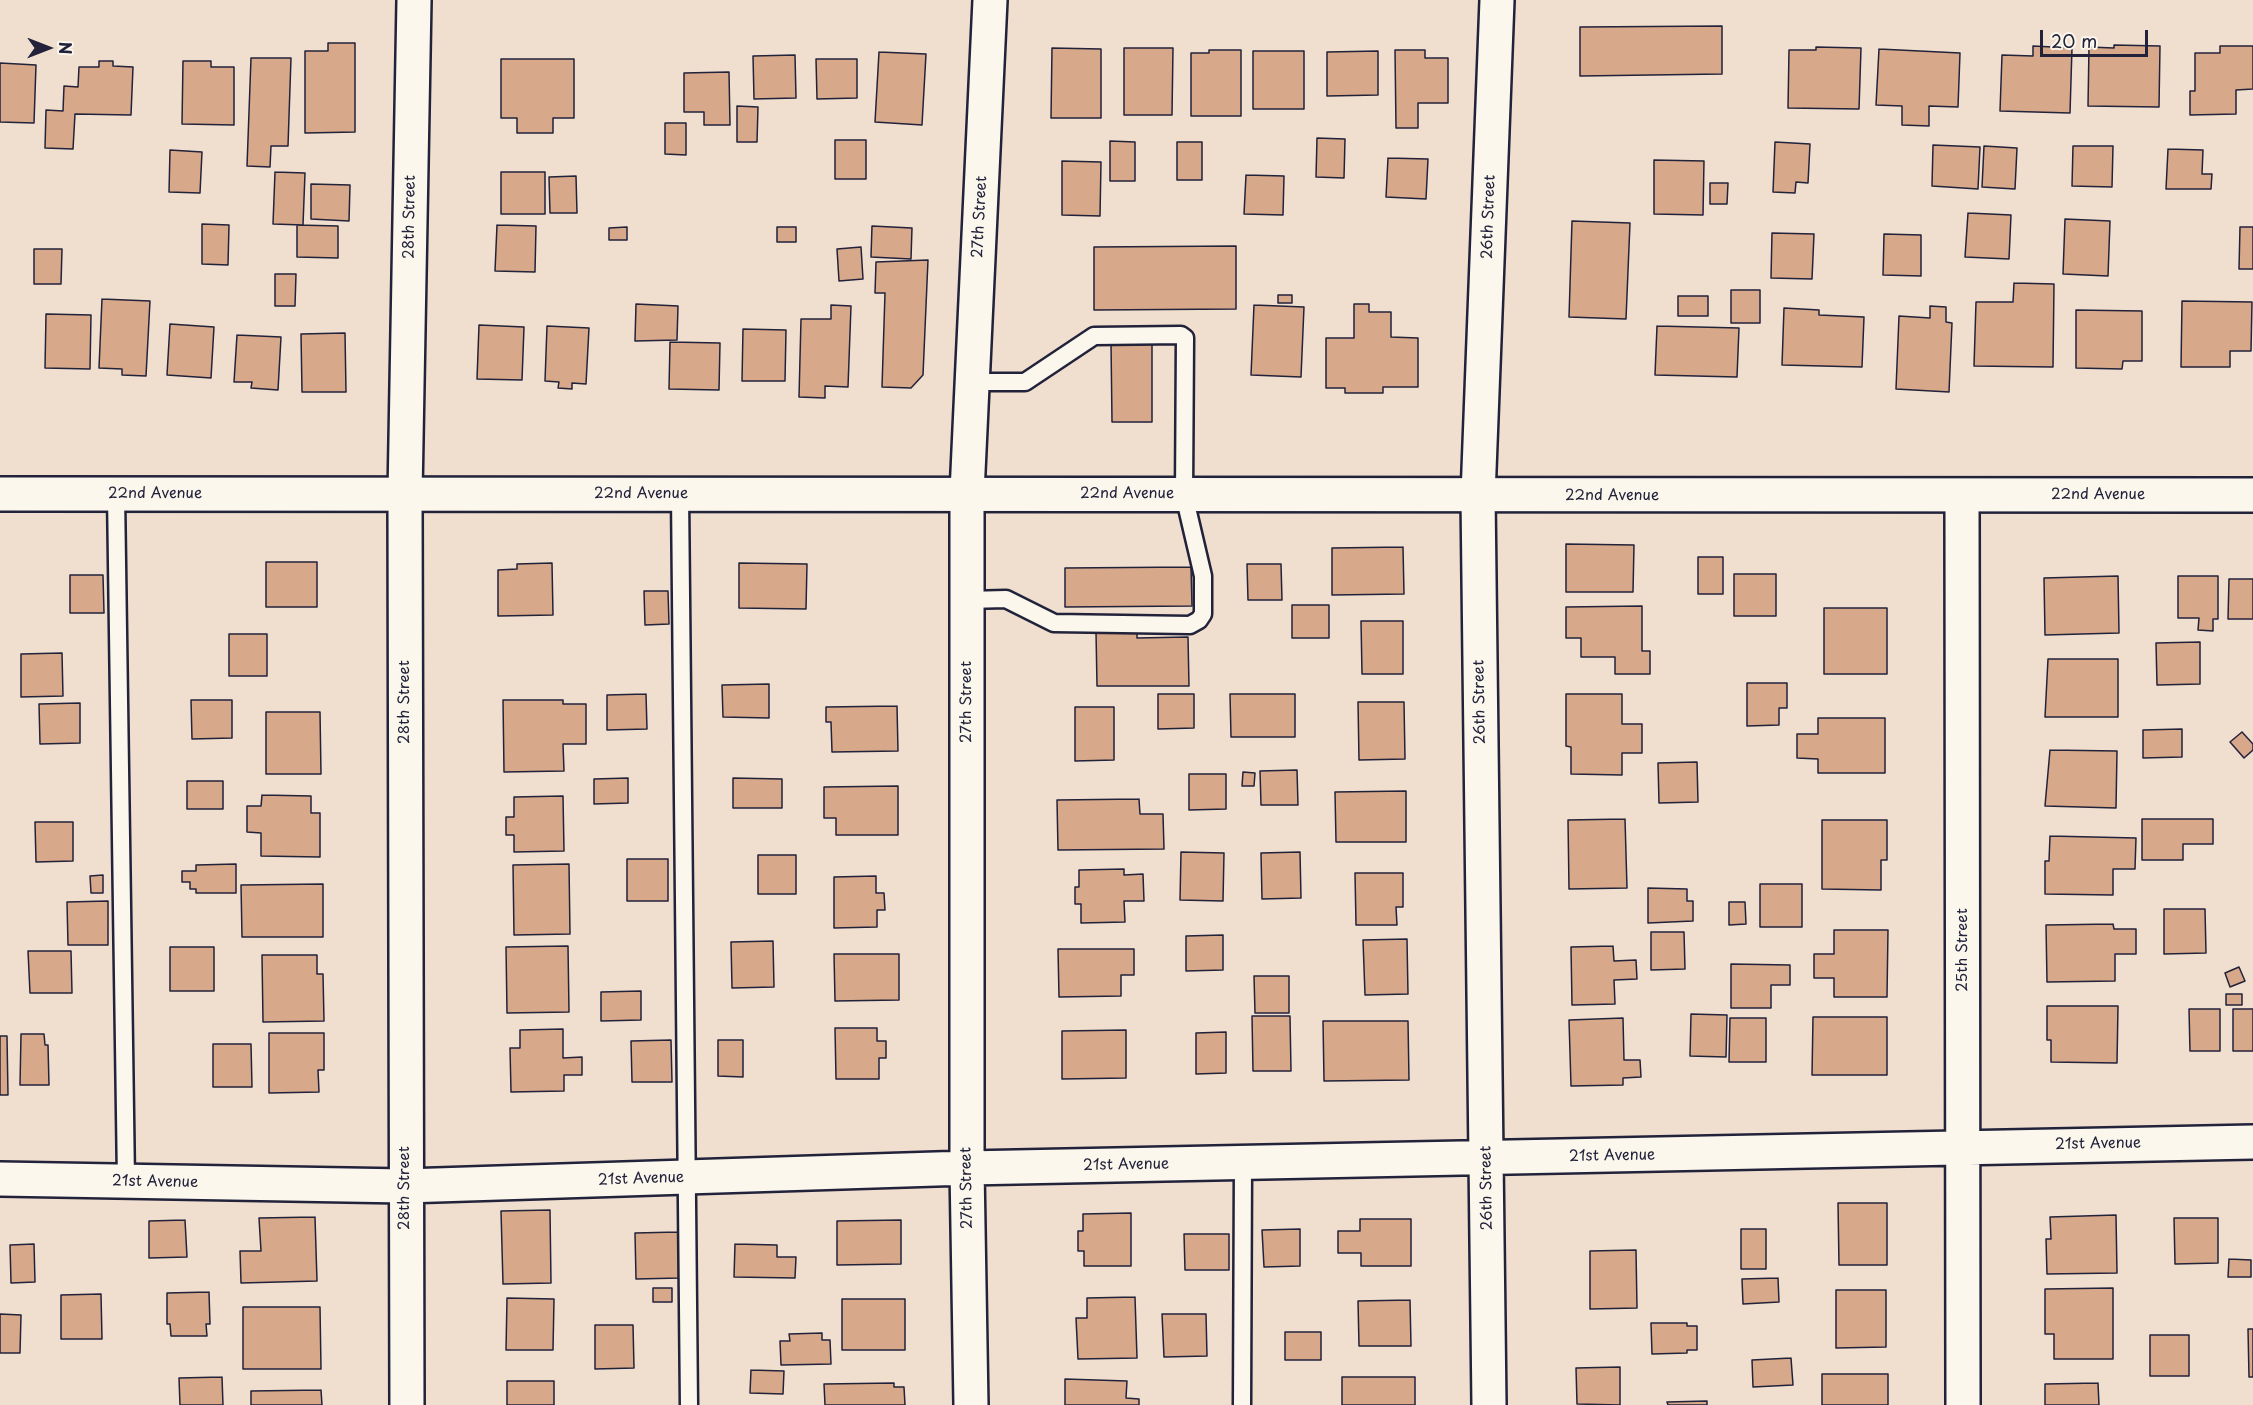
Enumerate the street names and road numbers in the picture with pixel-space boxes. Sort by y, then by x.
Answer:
street label: 26th Street [1479,174,1499,260]
street label: 28th Street [400,175,420,259]
street label: 27th Street [969,176,991,258]
street label: 22nd Avenue [108,485,202,503]
street label: 22nd Avenue [594,485,688,503]
street label: 22nd Avenue [1080,485,1174,503]
street label: 22nd Avenue [2051,486,2145,504]
street label: 22nd Avenue [1565,487,1659,505]
street label: 28th Street [396,660,414,744]
street label: 26th Street [1470,660,1490,744]
street label: 27th Street [958,661,976,743]
street label: 25th Street [1954,908,1972,992]
street label: 21st Avenue [2055,1134,2141,1154]
street label: 28th Street [396,1146,414,1230]
street label: 26th Street [1477,1146,1497,1230]
street label: 21st Avenue [1569,1146,1655,1166]
street label: 27th Street [957,1147,977,1229]
street label: 21st Avenue [1083,1155,1169,1175]
street label: 21st Avenue [598,1168,684,1190]
street label: 21st Avenue [112,1172,198,1192]

